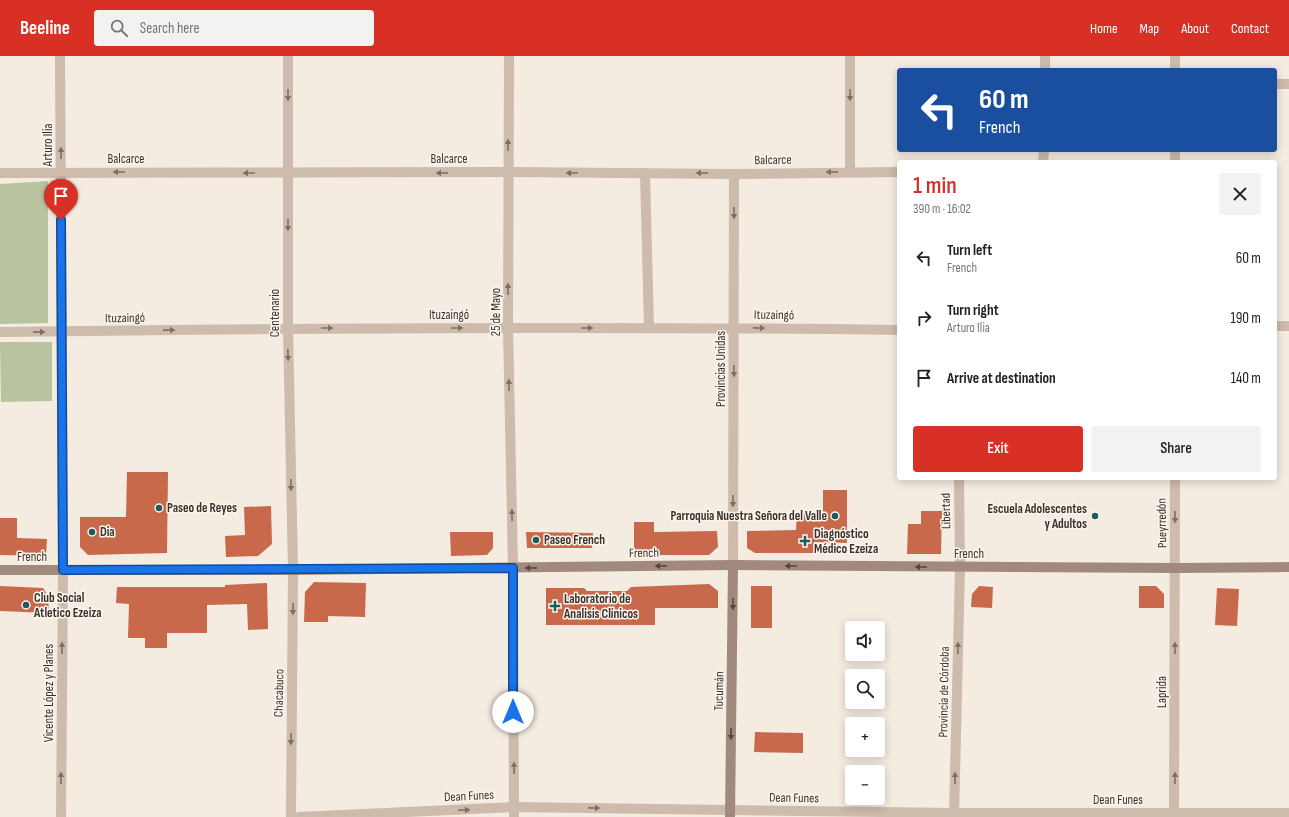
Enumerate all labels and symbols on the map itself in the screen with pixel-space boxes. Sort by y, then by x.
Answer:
one-way arrow [285,89,291,102]
one-way arrow [847,89,853,102]
street label: Arturo Ilia [40,124,56,167]
one-way arrow [505,138,511,151]
one-way arrow [58,146,64,159]
street label: Balcarce [107,151,145,167]
street label: Balcarce [430,151,468,167]
street label: Balcarce [754,152,792,168]
one-way arrow [112,169,125,175]
one-way arrow [436,169,448,176]
one-way arrow [825,169,838,175]
one-way arrow [242,170,255,176]
one-way arrow [565,170,578,176]
one-way arrow [696,170,708,177]
pin [44,179,78,220]
one-way arrow [731,207,737,220]
one-way arrow [285,219,291,232]
one-way arrow [505,282,511,295]
street label: 25 de Mayo [488,288,504,336]
street label: Centenario [267,289,283,337]
street label: Ituzaingó [429,307,469,323]
street label: Ituzaingó [754,307,794,323]
street label: Ituzaingó [105,310,145,326]
one-way arrow [321,325,334,331]
one-way arrow [451,325,464,331]
one-way arrow [581,325,594,331]
one-way arrow [753,325,766,331]
one-way arrow [163,327,176,333]
one-way arrow [33,329,46,335]
street label: Provincias Unidas [713,331,729,407]
one-way arrow [285,349,291,362]
one-way arrow [731,365,737,378]
one-way arrow [506,379,513,391]
one-way arrow [288,479,294,492]
street label: Libertad [938,493,954,529]
one-way arrow [730,495,736,508]
street label: Pueyrredón [1154,498,1170,548]
place label: Paseo de Reyes [167,500,237,516]
place label: Escuela Adolescentes y Adultos [987,501,1087,532]
marker: Paseo de Reyes [154,503,164,513]
one-way arrow [509,508,515,521]
place label: Parroquia Nuestra Señora del Valle [670,508,827,524]
marker: Parroquia Nuestra Señora del Valle [830,511,840,521]
marker: Escuela Adolescentes y Adultos [1090,511,1100,521]
one-way arrow [1172,511,1178,524]
place label: Dia [100,524,115,540]
place label: Diagnóstico Médico Ezeiza [814,526,878,557]
marker: Dia [87,527,97,537]
place label: Paseo French [544,532,605,548]
marker: Paseo French [531,535,541,545]
marker: Diagnóstico Médico Ezeiza [799,535,811,547]
street label: French [629,545,659,561]
street label: French [954,546,984,562]
street label: French [17,549,47,565]
one-way arrow [654,563,667,569]
one-way arrow [784,563,797,569]
one-way arrow [914,564,927,570]
one-way arrow [524,565,537,571]
place label: Club Social Atletico Ezeiza [33,590,102,621]
place label: Laboratorio de Analisis Clínicos [563,591,638,622]
one-way arrow [730,598,736,611]
marker: Club Social Atletico Ezeiza [21,600,31,610]
marker: Laboratorio de Analisis Clínicos [549,600,561,612]
one-way arrow [290,603,296,616]
one-way arrow [59,641,65,654]
one-way arrow [955,641,961,654]
one-way arrow [1172,641,1178,654]
street label: Vicente López y Planes [41,644,57,742]
street label: Provincia de Córdoba [935,646,953,738]
street label: Chacabuco [271,669,287,717]
street label: Tucumán [711,671,727,711]
street label: Laprida [1154,676,1170,708]
position arrow [492,691,534,733]
one-way arrow [728,728,734,741]
one-way arrow [288,733,295,745]
one-way arrow [510,762,517,774]
one-way arrow [58,771,64,784]
one-way arrow [952,771,958,784]
one-way arrow [1172,771,1178,784]
street label: Dean Funes [444,787,495,805]
street label: Dean Funes [769,790,819,806]
street label: Dean Funes [1093,792,1143,808]
one-way arrow [588,805,600,812]
one-way arrow [458,806,470,813]

